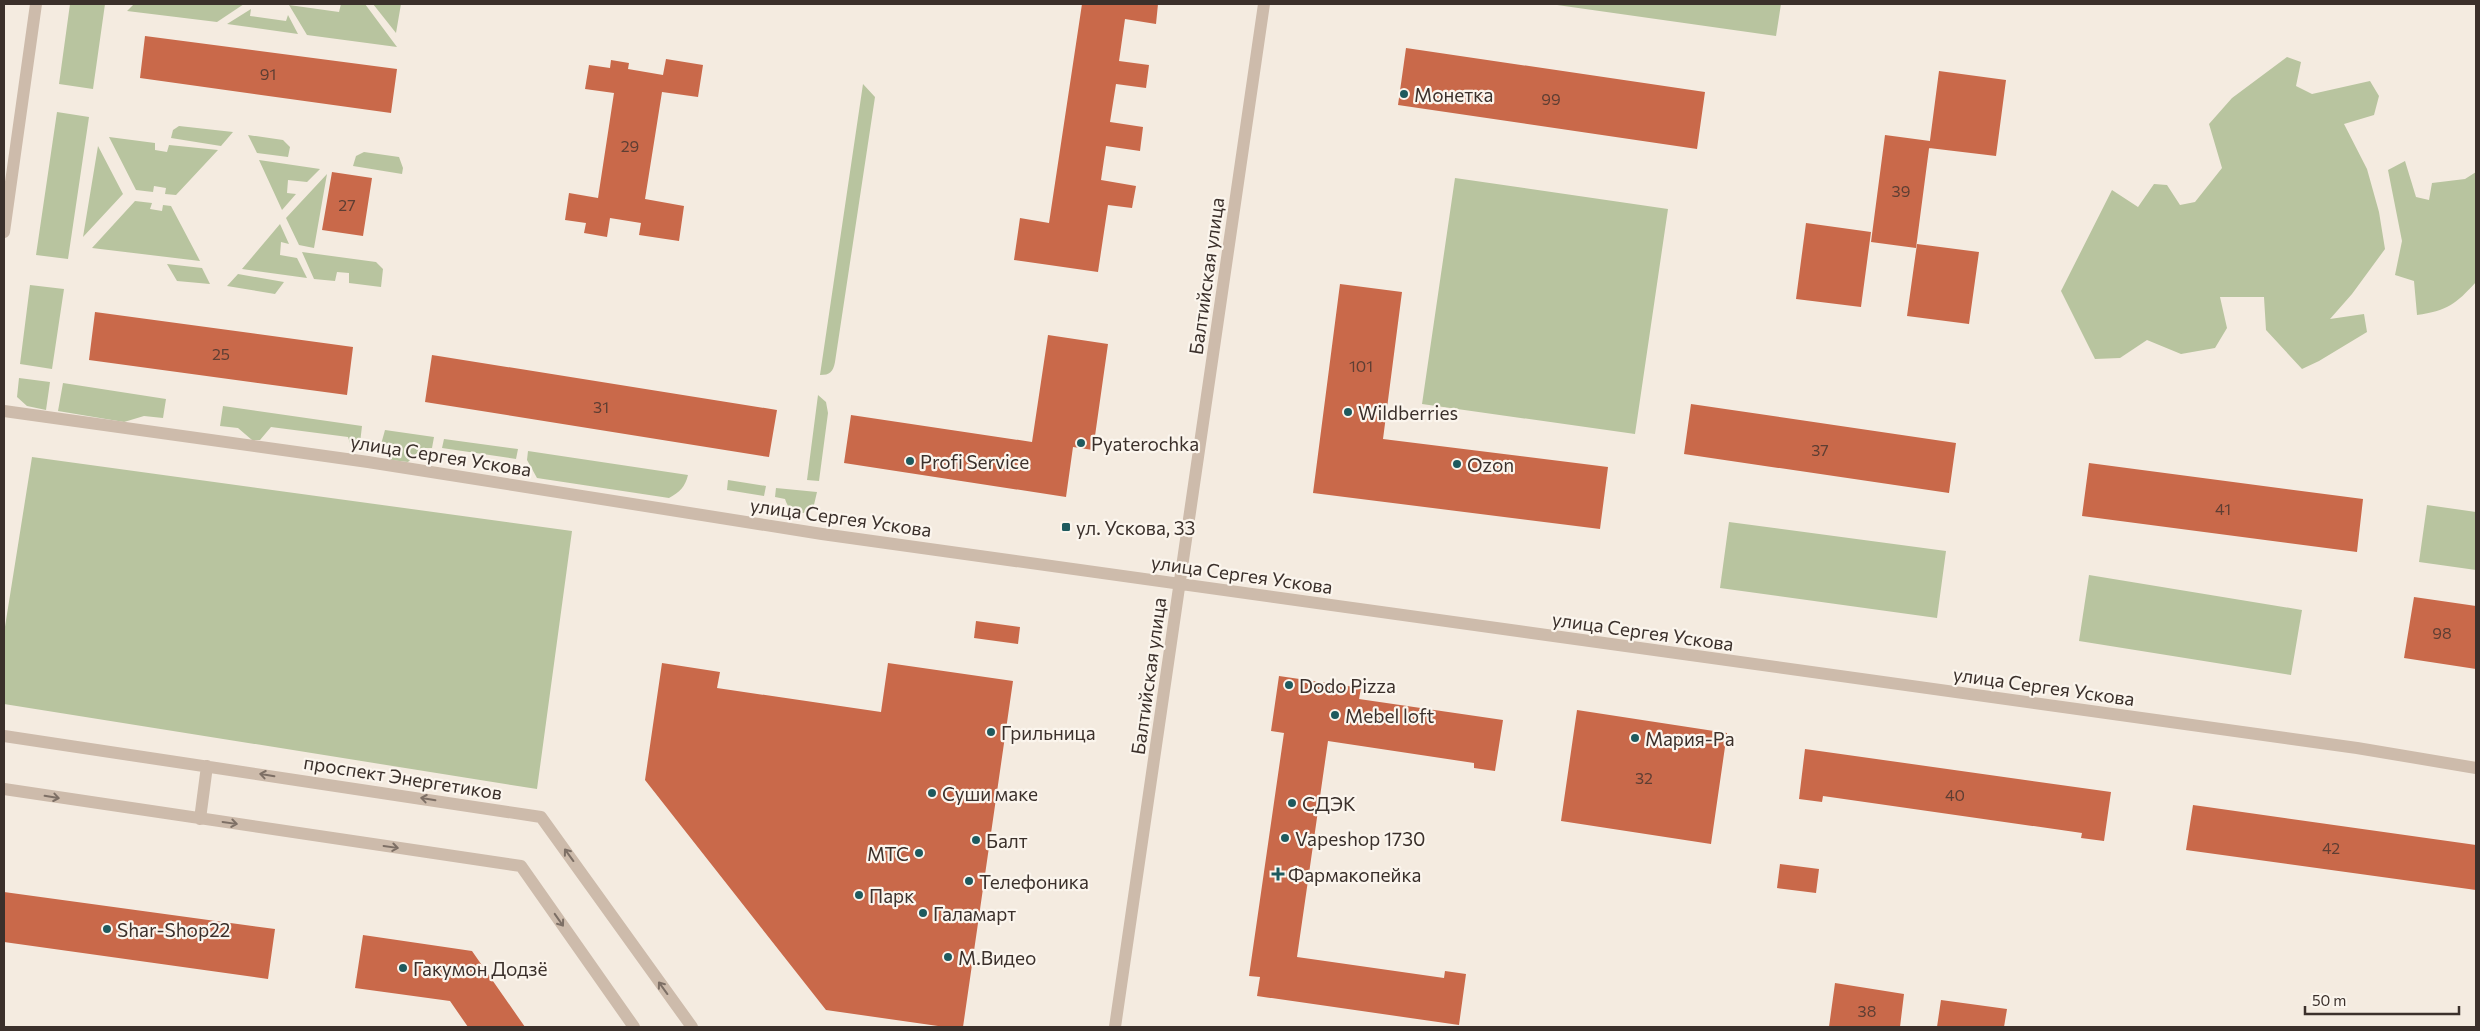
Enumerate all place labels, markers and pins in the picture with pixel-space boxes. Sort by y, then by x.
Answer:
place label: Монетка [1414,83,1493,106]
marker: Монетка [1398,88,1410,100]
place label: Wildberries [1358,401,1458,424]
marker: Wildberries [1342,406,1354,418]
place label: Pyaterochka [1091,432,1199,455]
marker: Pyaterochka [1075,437,1087,449]
place label: Profi Service [920,450,1029,473]
place label: Ozon [1467,453,1514,476]
marker: Profi Service [904,455,916,467]
marker: Ozon [1451,458,1463,470]
place label: ул. Ускова, 33 [1076,516,1195,539]
marker: ул. Ускова, 33 [1060,521,1072,533]
place label: Dodo Pizza [1299,674,1396,697]
marker: Dodo Pizza [1283,679,1295,691]
place label: Mebel loft [1345,704,1434,727]
marker: Mebel loft [1329,709,1341,721]
place label: Грильница [1001,721,1096,744]
marker: Грильница [985,726,997,738]
place label: Мария-Ра [1645,727,1735,750]
marker: Мария-Ра [1629,732,1641,744]
place label: Суши маке [942,782,1038,805]
marker: Суши маке [926,787,938,799]
place label: СДЭК [1302,792,1356,815]
marker: СДЭК [1286,797,1298,809]
place label: Vapeshop 1730 [1295,827,1425,850]
place label: Балт [986,829,1028,852]
marker: Vapeshop 1730 [1279,832,1291,844]
marker: Балт [970,834,982,846]
place label: МТС [867,842,909,865]
marker: МТС [913,847,925,859]
place label: Фармакопейка [1288,863,1421,886]
marker: Фармакопейка [1272,868,1284,880]
place label: Телефоника [979,870,1089,893]
marker: Телефоника [963,875,975,887]
place label: Парк [869,884,914,907]
marker: Парк [853,889,865,901]
place label: Галамарт [933,902,1016,925]
marker: Галамарт [917,907,929,919]
place label: Shar-Shop22 [117,918,230,941]
marker: Shar-Shop22 [101,923,113,935]
place label: М.Видео [958,946,1036,969]
marker: М.Видео [942,951,954,963]
place label: Гакумон Додзё [413,957,548,980]
marker: Гакумон Додзё [397,962,409,974]

